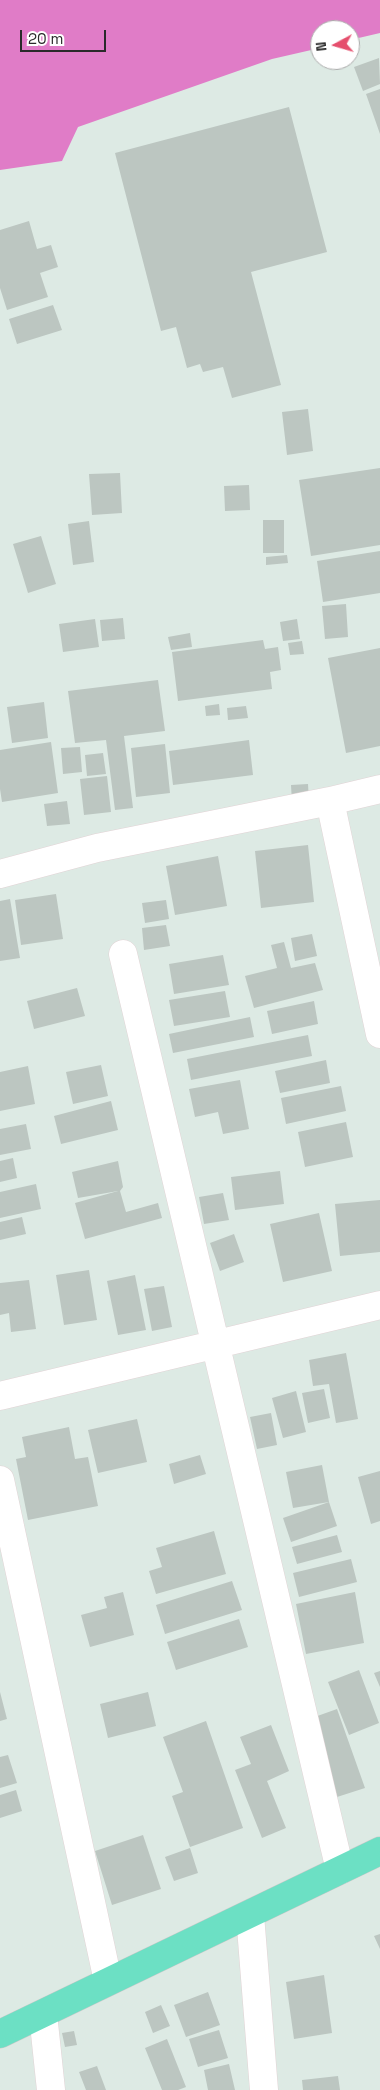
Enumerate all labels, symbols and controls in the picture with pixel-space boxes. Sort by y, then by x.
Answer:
scale bar [22,20,109,52]
north arrow [310,20,360,70]
text: 20 m [28,29,63,48]
text: N [312,41,331,52]

